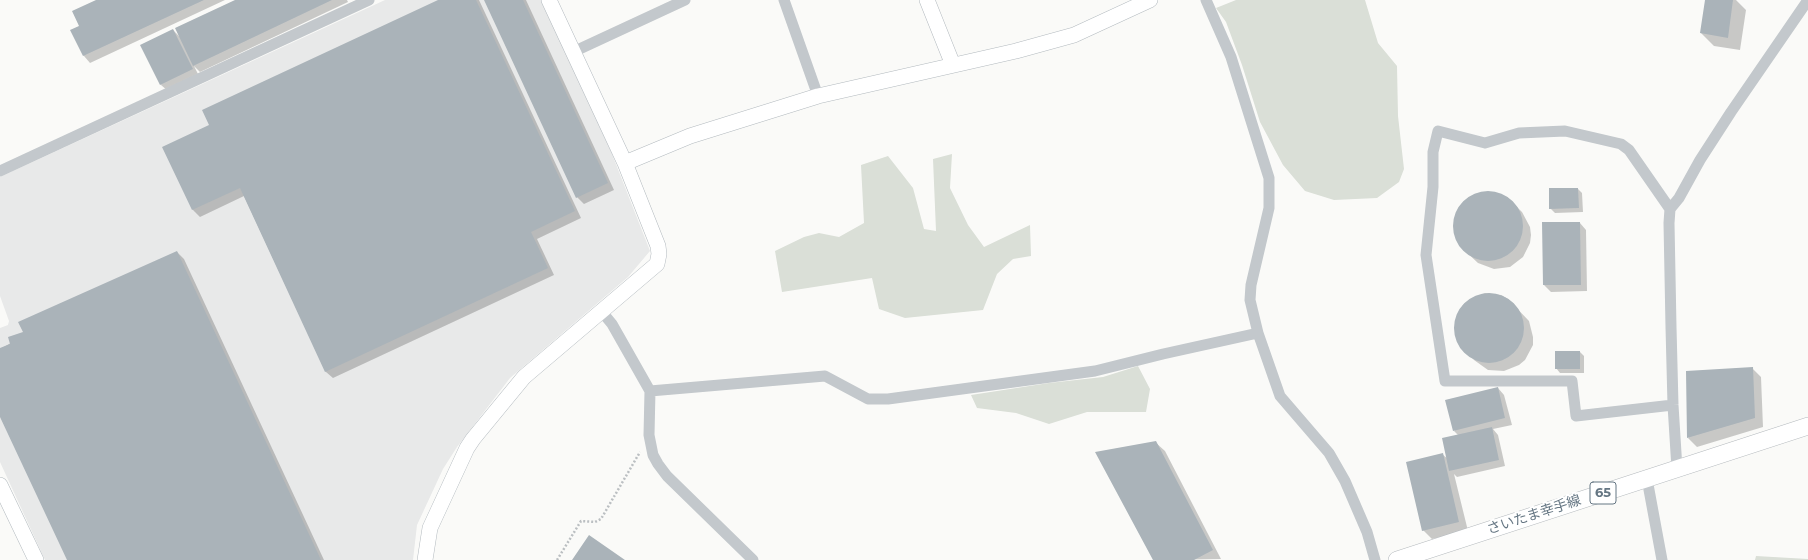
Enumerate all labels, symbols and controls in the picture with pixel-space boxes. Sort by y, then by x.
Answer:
road number: 65 [1590,482,1616,504]
street label: さいたま幸手線 [1485,492,1583,538]

